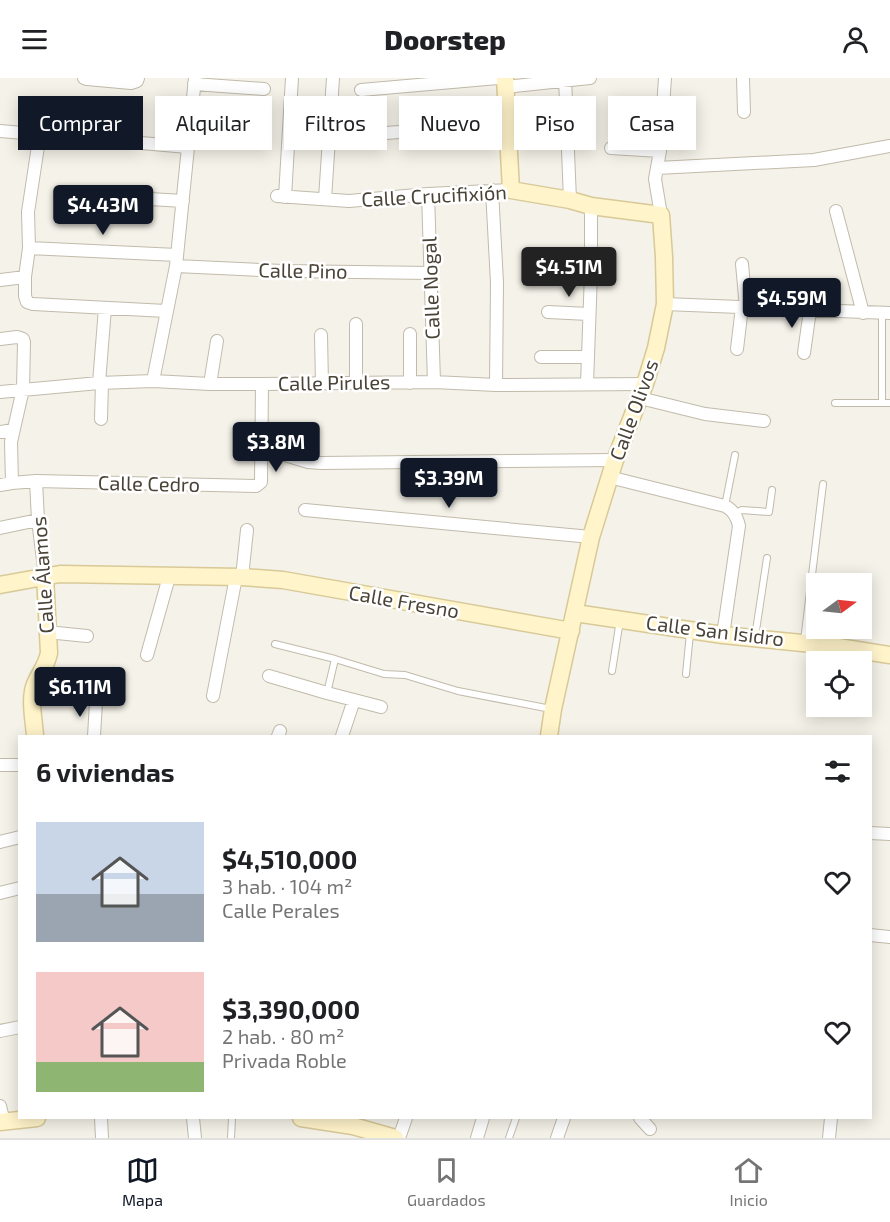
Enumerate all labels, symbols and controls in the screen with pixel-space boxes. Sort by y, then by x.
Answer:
icon: menu [18,23,51,56]
text: Doorstep [384,23,506,55]
icon: person [839,23,872,56]
chip: Comprar [18,96,143,150]
chip: Alquilar [155,96,272,150]
chip: Filtros [284,96,387,150]
chip: Nuevo [399,96,502,150]
chip: Piso [514,96,596,150]
chip: Casa [608,96,696,150]
street label: Calle Crucifixión [361,179,507,211]
pin: $4.43M [54,185,152,236]
text: $4.43M [67,192,139,216]
street label: Calle Nogal [416,236,444,340]
pin: $4.51M [520,247,618,298]
text: $4.51M [535,254,603,278]
street label: Calle Pino [258,257,348,283]
pin: $4.59M [743,278,841,329]
text: $4.59M [757,285,827,309]
street label: Calle Olivos [604,356,662,463]
street label: Calle Pirules [278,369,390,395]
pin: $3.8M [234,422,318,473]
text: $3.8M [247,429,305,453]
pin: $3.39M [400,458,498,509]
text: $3.39M [414,465,484,489]
street label: Calle Cedro [98,470,200,496]
street label: Calle Álamos [26,516,58,634]
north arrow [806,573,872,639]
map controls [806,573,872,717]
street label: Calle Fresno [347,580,461,623]
street label: Calle San Isidro [645,610,785,650]
button: locate [806,651,872,717]
pin: $6.11M [31,667,129,718]
text: $6.11M [49,674,112,698]
icon: filters [821,755,854,788]
text: 6 viviendas [36,756,175,787]
text: $4,510,000 [222,843,357,874]
icon: home [84,846,156,918]
icon: heart [821,866,854,899]
text: 3 hab. · 104 m² [222,874,352,898]
text: Calle Perales [222,898,340,922]
text: $3,390,000 [222,993,360,1024]
icon: home [84,996,156,1068]
icon: heart [821,1016,854,1049]
text: 2 hab. · 80 m² [222,1024,344,1048]
text: Privada Roble [222,1048,347,1072]
tab: Mapa [122,1154,163,1209]
tab: Guardados [407,1154,486,1209]
tab: Inicio [730,1154,768,1209]

